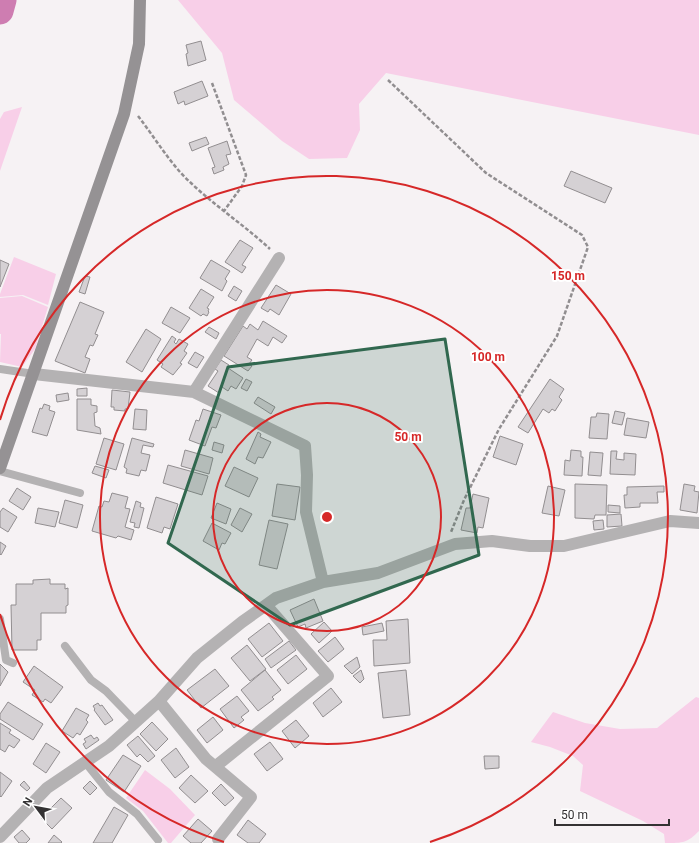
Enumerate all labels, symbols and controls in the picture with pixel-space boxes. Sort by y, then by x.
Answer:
text: 150 m [551,269,585,283]
text: 100 m [471,350,505,364]
text: 50 m [394,430,422,444]
centre of rings [320,510,334,524]
north arrow [16,787,56,827]
text: N [20,795,36,809]
scale bar [555,801,669,827]
text: 50 m [561,808,588,822]

